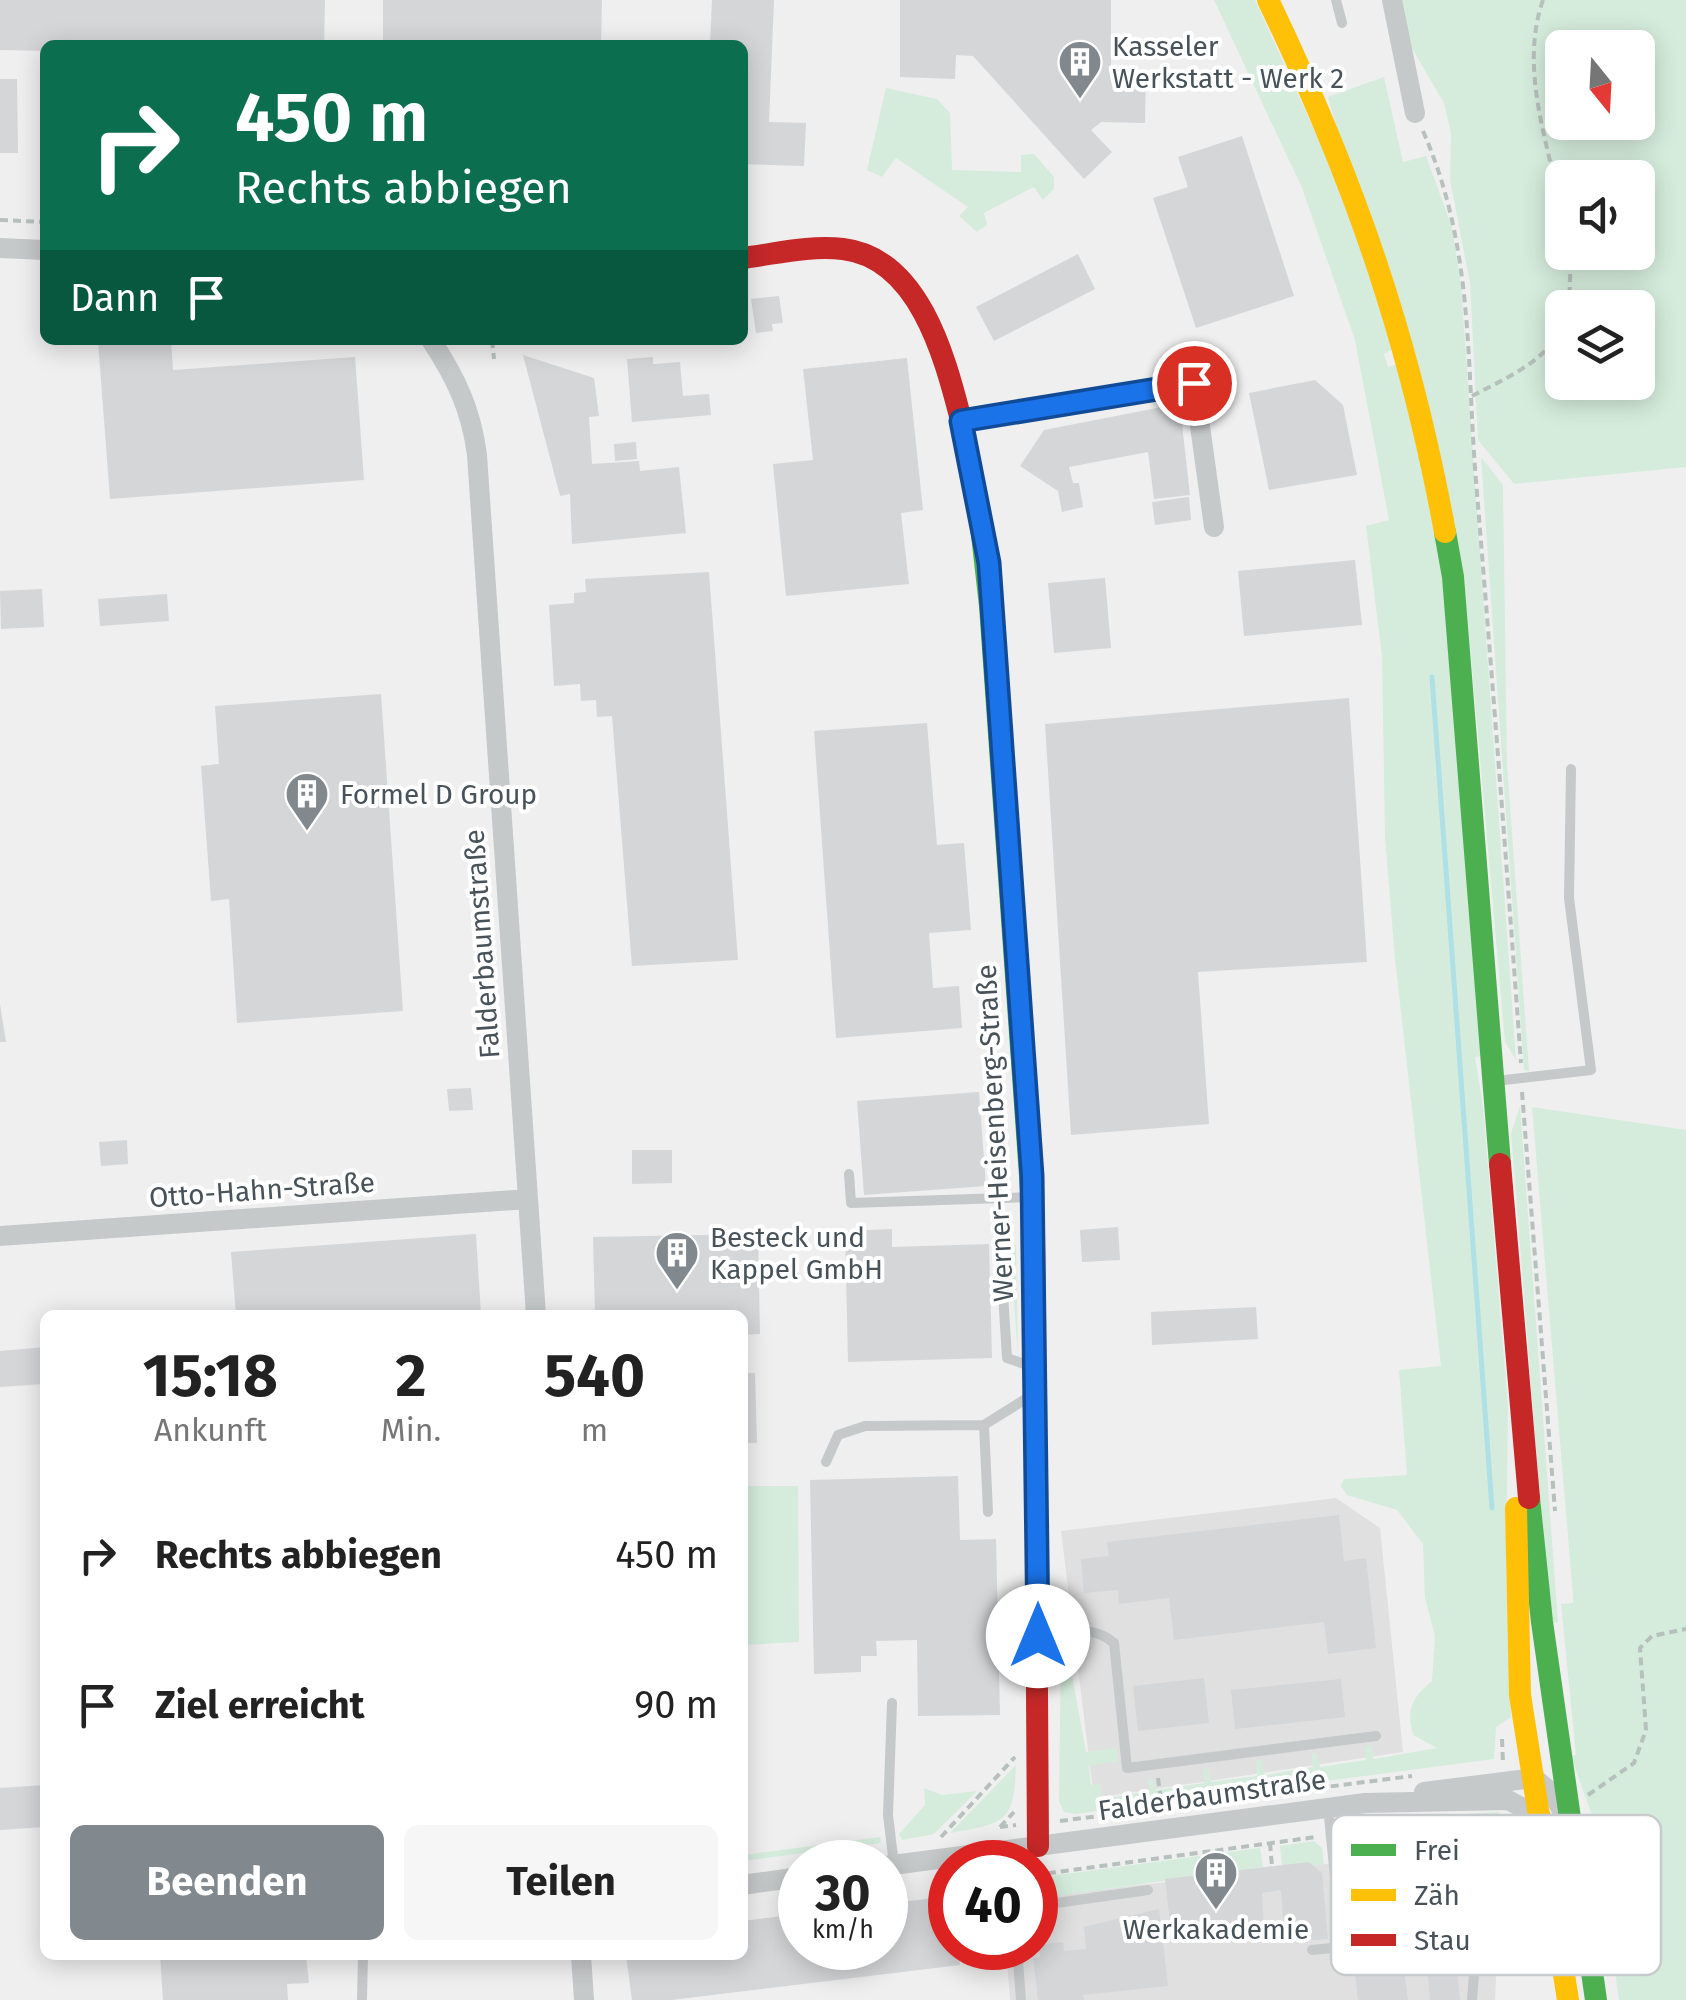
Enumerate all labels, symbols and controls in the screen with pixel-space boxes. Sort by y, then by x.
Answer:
place label: Kasseler Werkstatt - Werk 2 [1112,30,1344,95]
north arrow [1545,30,1655,140]
map controls [1545,30,1655,400]
building icon: Kasseler Werkstatt - Werk 2 [1057,39,1103,100]
text: 450 m [235,76,428,160]
icon: right [70,80,200,210]
button: sound [1545,160,1655,270]
text: Rechts abbiegen [235,161,572,215]
icon: arrive [179,270,234,325]
text: Dann [70,275,159,321]
button: layers [1545,290,1655,400]
pin [1152,341,1237,426]
icon: arrive [1167,356,1222,411]
building icon: Formel D Group [284,771,330,832]
place label: Formel D Group [340,778,537,811]
street label: Falderbaumstraße [458,828,506,1060]
street label: Werner-Heisenberg-Straße [970,964,1020,1302]
street label: Otto-Hahn-Straße [148,1166,376,1214]
place label: Besteck und Kappel GmbH [710,1221,883,1286]
building icon: Besteck und Kappel GmbH [654,1230,700,1291]
text: 15:18 [143,1340,278,1412]
text: 2 [395,1340,426,1412]
text: 540 [544,1340,645,1412]
text: Ankunft [154,1411,267,1449]
text: Min. [381,1411,441,1449]
text: m [581,1411,608,1449]
icon: right [70,1528,125,1583]
text: Rechts abbiegen [155,1532,442,1578]
text: 450 m [615,1532,718,1578]
position arrow [986,1584,1090,1688]
icon: arrive [70,1678,125,1733]
text: Ziel erreicht [155,1682,364,1728]
text: 90 m [634,1682,718,1728]
street label: Falderbaumstraße [1096,1763,1328,1827]
legend [1331,1815,1661,1975]
button: Beenden [70,1825,384,1940]
button: Teilen [404,1825,718,1940]
text: Frei [1414,1834,1460,1867]
speed limit sign: 40 [928,1840,1058,1970]
building icon: Werkakademie [1193,1850,1239,1911]
text: 30 [815,1863,871,1923]
text: Zäh [1414,1879,1460,1912]
place label: Werkakademie [1123,1913,1309,1946]
text: km/h [812,1915,874,1945]
text: Stau [1414,1924,1471,1957]

